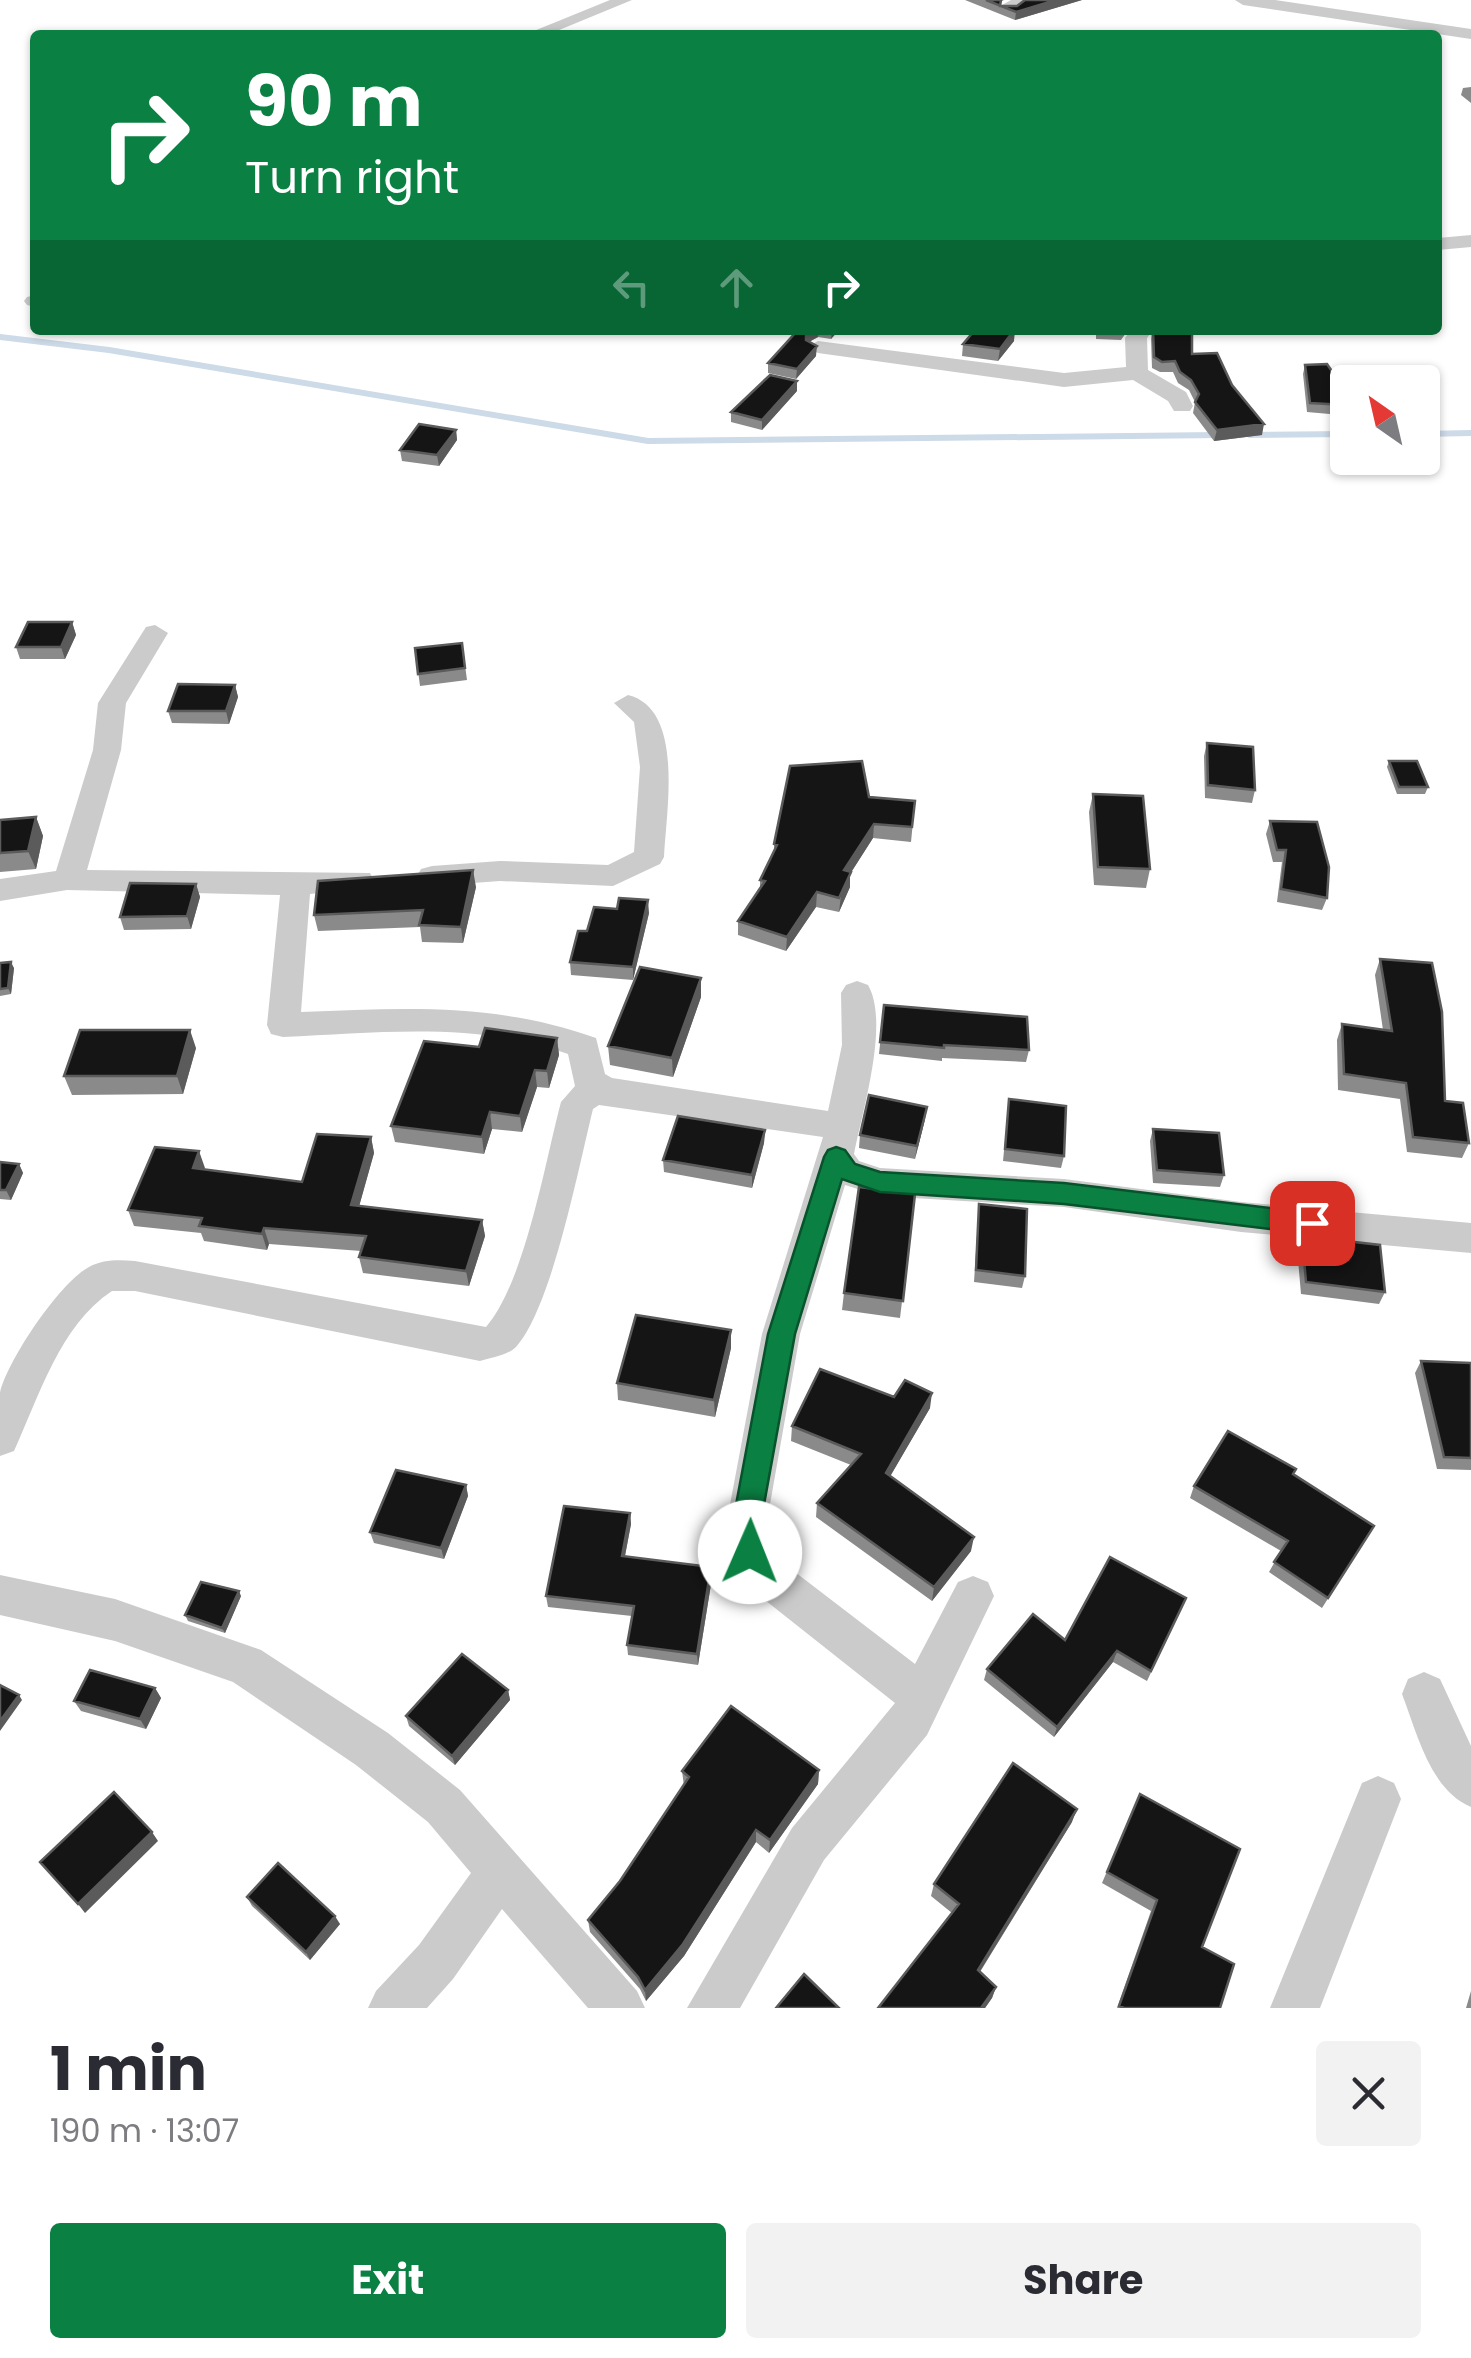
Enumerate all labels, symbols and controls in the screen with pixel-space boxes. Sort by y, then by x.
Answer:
text: 90 m [245,52,423,151]
icon: right [80,70,210,200]
text: Turn right [245,146,459,209]
icon: left [604,260,659,315]
icon: ahead [709,260,764,315]
icon: right [814,260,869,315]
north arrow [1330,365,1440,475]
map controls [1330,365,1440,475]
pin [1270,1181,1355,1266]
icon: arrive [1285,1196,1340,1251]
position arrow [698,1500,802,1604]
text: 1 min [50,2027,207,2111]
button: close [1316,2041,1421,2146]
text: 190 m · 13:07 [50,2108,239,2153]
button: Exit [50,2223,726,2338]
button: Share [746,2223,1421,2338]

